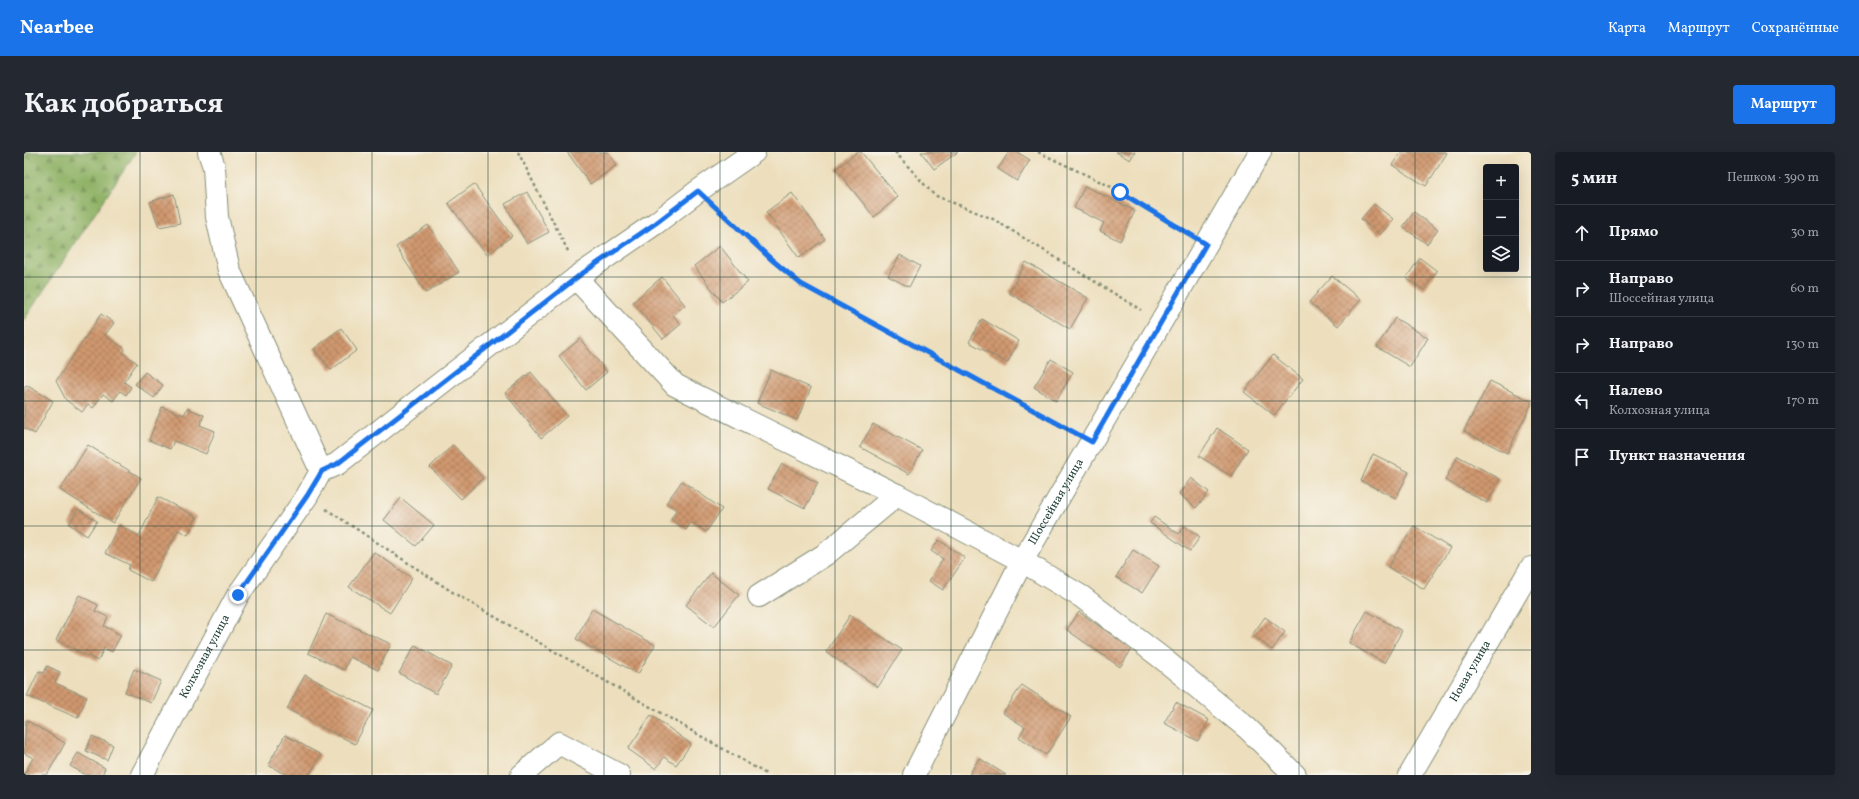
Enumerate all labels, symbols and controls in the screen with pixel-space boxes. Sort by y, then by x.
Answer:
text: Nearbee [20,15,94,41]
text: Карта [1608,19,1646,38]
text: Маршрут [1668,19,1730,38]
text: Сохранённые [1752,19,1839,38]
text: Как добраться [24,85,223,124]
button: Маршрут [1733,85,1835,124]
map controls [1483,164,1519,272]
button: + [1483,164,1519,200]
text: 5 мин [1571,167,1617,190]
text: Пешком · 390 m [1727,169,1819,187]
route start [1111,183,1129,201]
button: − [1483,200,1519,236]
icon: ahead [1571,222,1593,244]
text: Прямо [1609,222,1658,243]
text: 30 m [1791,224,1819,242]
button: layers [1483,236,1519,272]
text: Направо [1609,269,1673,290]
icon: right [1571,278,1593,300]
text: 60 m [1791,280,1819,298]
text: Шоссейная улица [1609,290,1714,308]
icon: right [1571,334,1593,356]
text: Направо [1609,334,1673,355]
text: 130 m [1786,336,1819,354]
text: Налево [1609,381,1663,402]
icon: left [1571,390,1593,412]
text: 170 m [1786,392,1819,410]
text: Колхозная улица [1609,402,1710,420]
icon: arrive [1571,446,1593,468]
text: Пункт назначения [1609,446,1745,467]
street label: Шоссейная улица [1025,456,1088,548]
route end [229,586,247,604]
street label: Колхозная улица [176,612,234,702]
street label: Новая улица [1446,637,1495,705]

